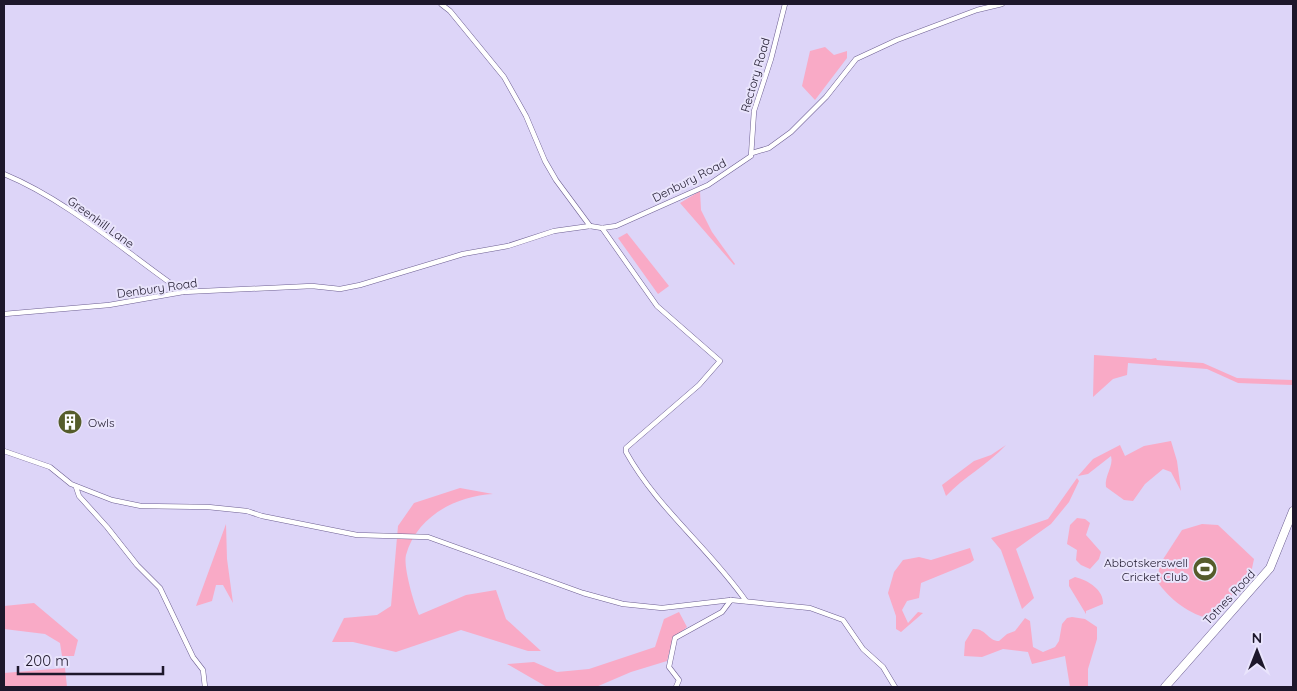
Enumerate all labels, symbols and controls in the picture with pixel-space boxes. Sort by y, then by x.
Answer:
street label: Rectory Road [737,36,773,114]
street label: Denbury Road [649,155,729,205]
street label: Greenhill Lane [65,193,137,251]
street label: Denbury Road [116,275,198,301]
building icon: Owls [57,409,83,435]
place label: Owls [88,415,115,430]
place label: Abbotskerswell Cricket Club [1104,555,1188,584]
sports icon: Abbotskerswell Cricket Club [1192,556,1218,582]
street label: Totnes Road [1200,566,1258,628]
north arrow [1232,626,1282,676]
text: N [1252,629,1262,647]
scale bar [18,644,162,676]
text: 200 m [25,651,69,670]

